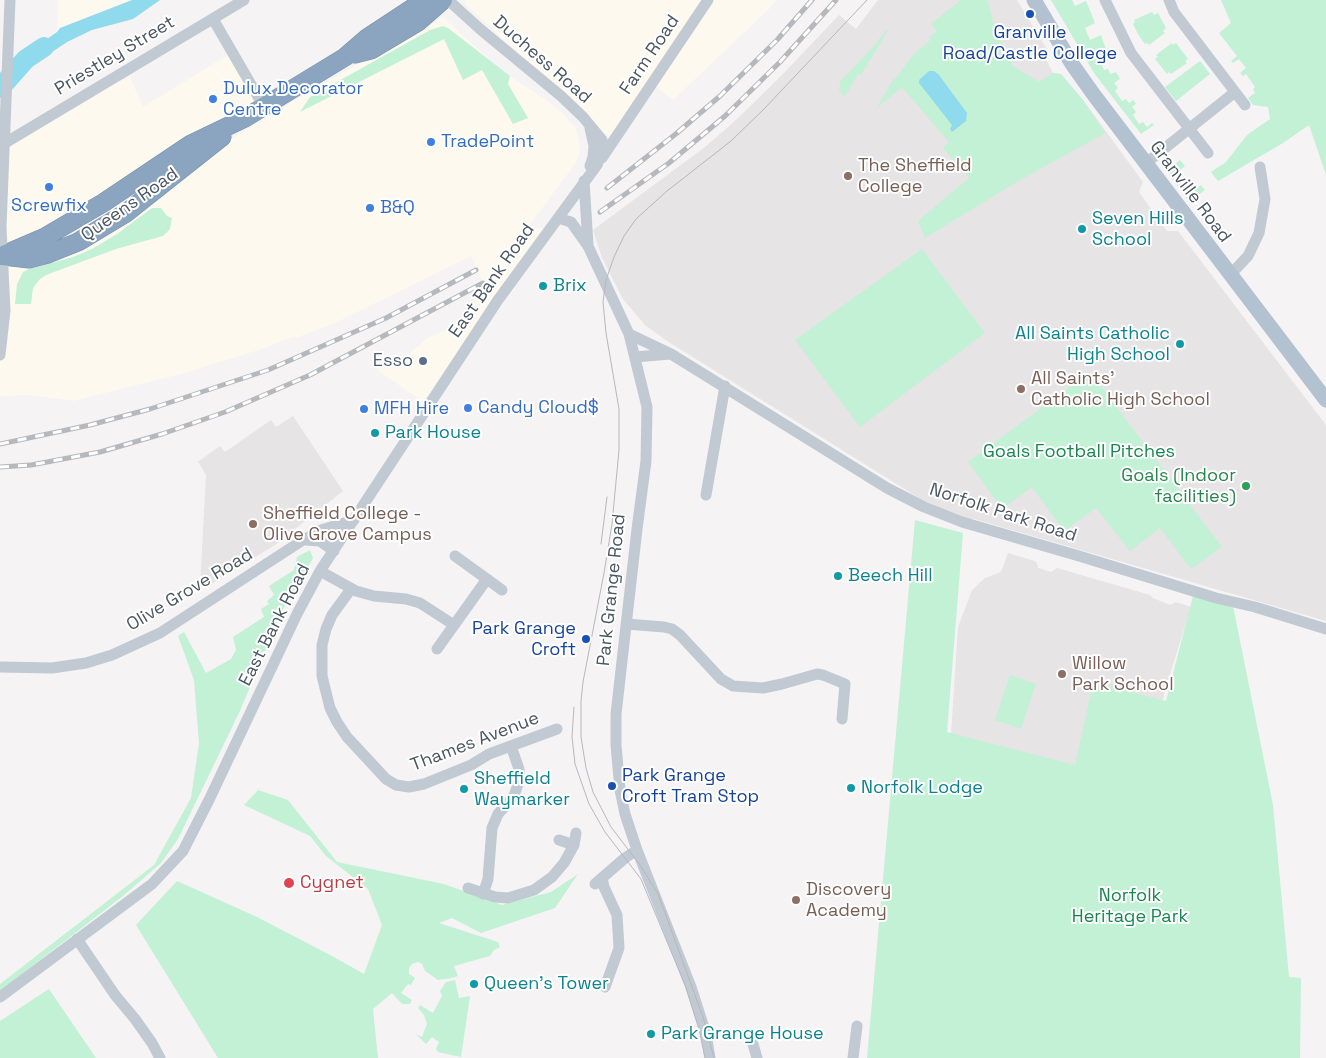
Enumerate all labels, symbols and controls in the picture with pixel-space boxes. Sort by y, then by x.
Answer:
marker: Granville Road/Castle College [1024,8,1036,20]
street label: Duchess Road [488,11,596,109]
street label: Farm Road [616,11,684,99]
street label: Priestley Street [51,12,179,100]
place label: Granville Road/Castle College [943,22,1117,64]
place label: Dulux Decorator Centre [223,78,363,120]
marker: Dulux Decorator Centre [207,93,219,105]
place label: TradePoint [441,131,534,153]
marker: TradePoint [425,136,437,148]
street label: Granville Road [1145,137,1235,247]
place label: The Sheffield College [858,155,972,198]
street label: Queens Road [77,164,183,246]
marker: The Sheffield College [842,170,854,182]
marker: Screwfix [43,181,55,193]
place label: Screwfix [11,195,87,217]
place label: B&Q [380,197,415,219]
marker: B&Q [364,202,376,214]
place label: Seven Hills School [1092,208,1183,250]
street label: East Bank Road [445,220,539,342]
marker: Seven Hills School [1076,223,1088,235]
place label: Brix [553,275,587,297]
marker: Brix [537,280,549,292]
place label: All Saints Catholic High School [1015,323,1170,366]
marker: All Saints Catholic High School [1174,338,1186,350]
place label: Esso [373,350,413,372]
marker: Esso [417,355,429,367]
place label: All Saints' Catholic High School [1031,368,1210,410]
marker: All Saints' Catholic High School [1015,383,1027,395]
place label: Candy Cloud$ [478,397,599,419]
place label: MFH Hire [374,398,449,420]
marker: Candy Cloud$ [462,402,474,414]
marker: MFH Hire [358,403,370,415]
place label: Park House [385,422,481,444]
marker: Park House [369,427,381,439]
park label: Goals Football Pitches [983,441,1175,463]
place label: Goals (Indoor facilities) [1121,465,1236,508]
street label: Norfolk Park Road [927,479,1079,547]
marker: Goals (Indoor facilities) [1240,480,1252,492]
place label: Sheffield College - Olive Grove Campus [263,503,432,546]
street label: Park Grange Road [593,513,631,667]
marker: Sheffield College - Olive Grove Campus [247,518,259,530]
street label: Olive Grove Road [123,544,257,636]
street label: East Bank Road [235,560,315,690]
place label: Beech Hill [848,565,933,587]
marker: Beech Hill [832,570,844,582]
place label: Park Grange Croft [472,618,576,660]
marker: Park Grange Croft [580,633,592,645]
place label: Willow Park School [1072,653,1174,696]
marker: Willow Park School [1056,668,1068,680]
street label: Thames Avenue [408,708,542,776]
place label: Park Grange Croft Tram Stop [622,765,759,808]
place label: Sheffield Waymarker [474,768,570,811]
place label: Norfolk Lodge [861,777,983,799]
marker: Park Grange Croft Tram Stop [606,780,618,792]
marker: Norfolk Lodge [845,782,857,794]
marker: Sheffield Waymarker [458,783,470,795]
place label: Cygnet [300,872,364,894]
marker: Cygnet [282,876,296,890]
place label: Discovery Academy [806,879,891,922]
park label: Norfolk Heritage Park [1072,885,1188,928]
marker: Discovery Academy [790,894,802,906]
place label: Queen's Tower [484,973,609,995]
marker: Queen's Tower [468,978,480,990]
place label: Park Grange House [661,1023,824,1045]
marker: Park Grange House [645,1028,657,1040]

